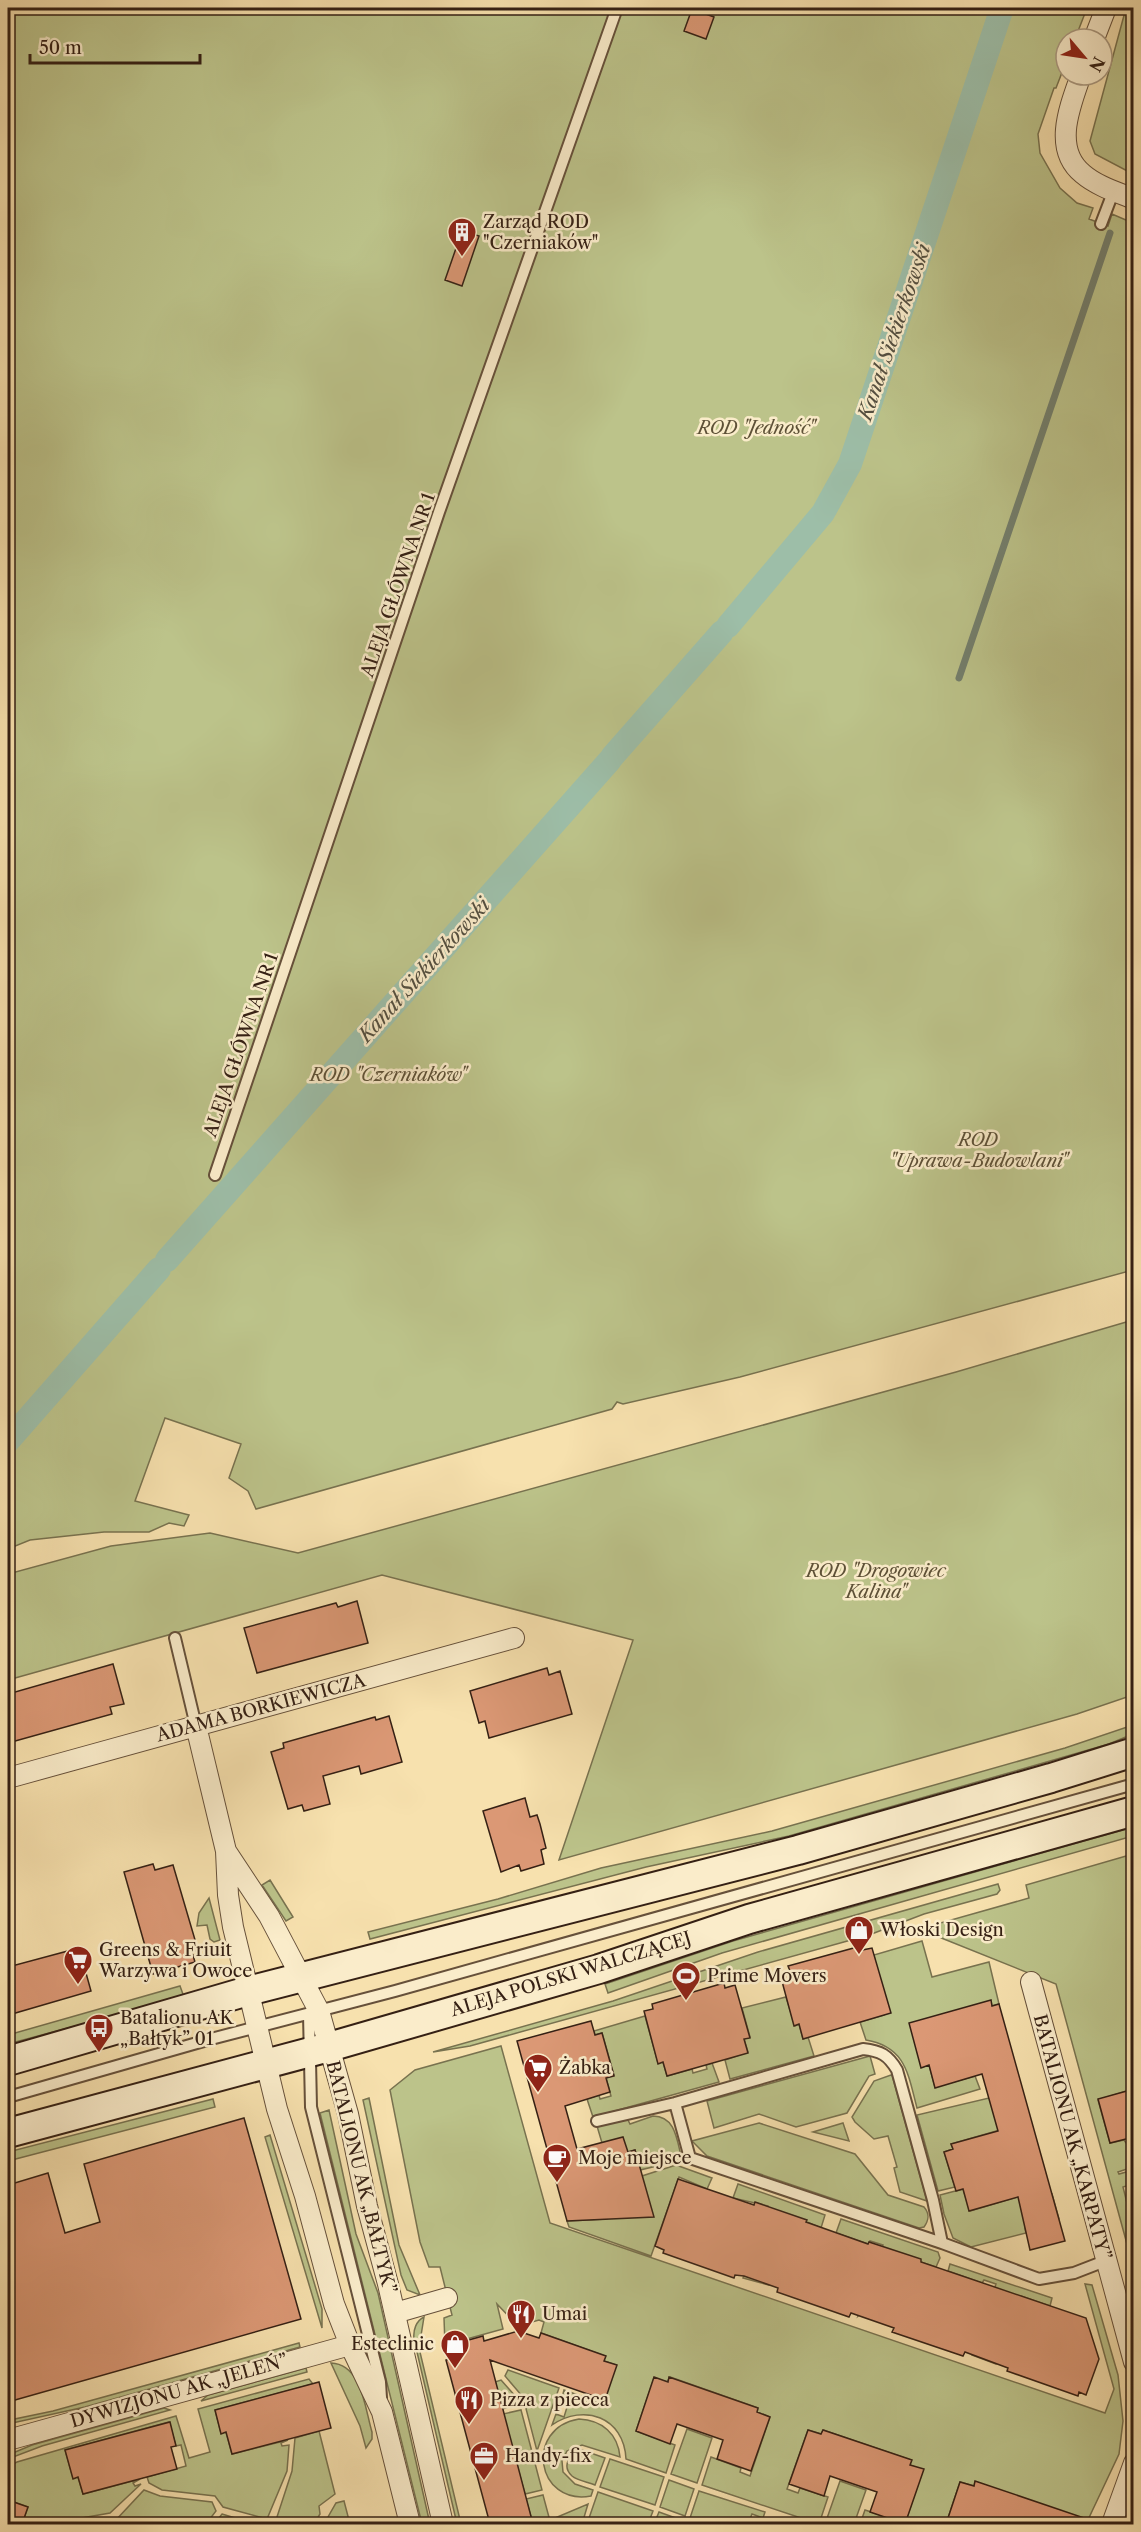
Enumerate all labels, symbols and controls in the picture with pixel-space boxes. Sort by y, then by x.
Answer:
scale bar [30,27,200,65]
north arrow [1054,27,1114,87]
text: 50 m [39,37,82,59]
text: N [1085,53,1109,75]
place label: Zarząd ROD "Czerniaków" [483,211,598,254]
building icon: Zarząd ROD "Czerniaków" [446,216,478,258]
water label: Kanał Siekierkowski [852,239,936,425]
park label: ROD "Jedność" [696,417,818,439]
street label: ALEJA GŁÓWNA NR 1 [355,489,440,681]
water label: Kanał Siekierkowski [352,892,496,1048]
street label: ALEJA GŁÓWNA NR 1 [198,949,283,1141]
park label: ROD "Czerniaków" [308,1064,469,1086]
park label: ROD "Uprawa-Budowlani" [889,1129,1070,1172]
park label: ROD "Drogowiec Kalina" [804,1560,947,1603]
street label: ADAMA BORKIEWICZA [153,1669,369,1747]
shop icon: Włoski Design [843,1914,875,1956]
place label: Włoski Design [879,1919,1004,1941]
street label: ALEJA POLSKI WALCZĄCEJ [447,1927,694,2021]
place label: Greens & Friuit Warzywa i Owoce [98,1939,252,1982]
supermarket icon: Greens & Friuit Warzywa i Owoce [62,1944,94,1986]
sports icon: Prime Movers [670,1960,702,2002]
place label: Prime Movers [707,1965,827,1987]
place label: Batalionu AK „Bałtyk” 01 [120,2007,235,2050]
bus stop icon: Batalionu AK „Bałtyk” 01 [83,2012,115,2054]
street label: BATALIONU AK „KARPATY” [1029,2012,1115,2262]
supermarket icon: Żabka [522,2052,554,2094]
place label: Żabka [559,2056,612,2079]
street label: BATALIONU AK „BAŁTYK” [321,2058,401,2296]
cafe icon: Moje miejsce [541,2142,573,2184]
place label: Moje miejsce [578,2147,692,2169]
restaurant icon: Umai [505,2298,537,2340]
place label: Umai [542,2303,588,2325]
shop icon: Esteclinic [439,2328,471,2370]
place label: Esteclinic [351,2333,434,2355]
street label: DYWIZJONU AK „JELEŃ” [67,2348,290,2433]
restaurant icon: Pizza z piecca [453,2384,485,2426]
place label: Pizza z piecca [490,2389,610,2411]
office icon: Handy-fix [468,2440,500,2482]
place label: Handy-fix [505,2445,592,2467]

